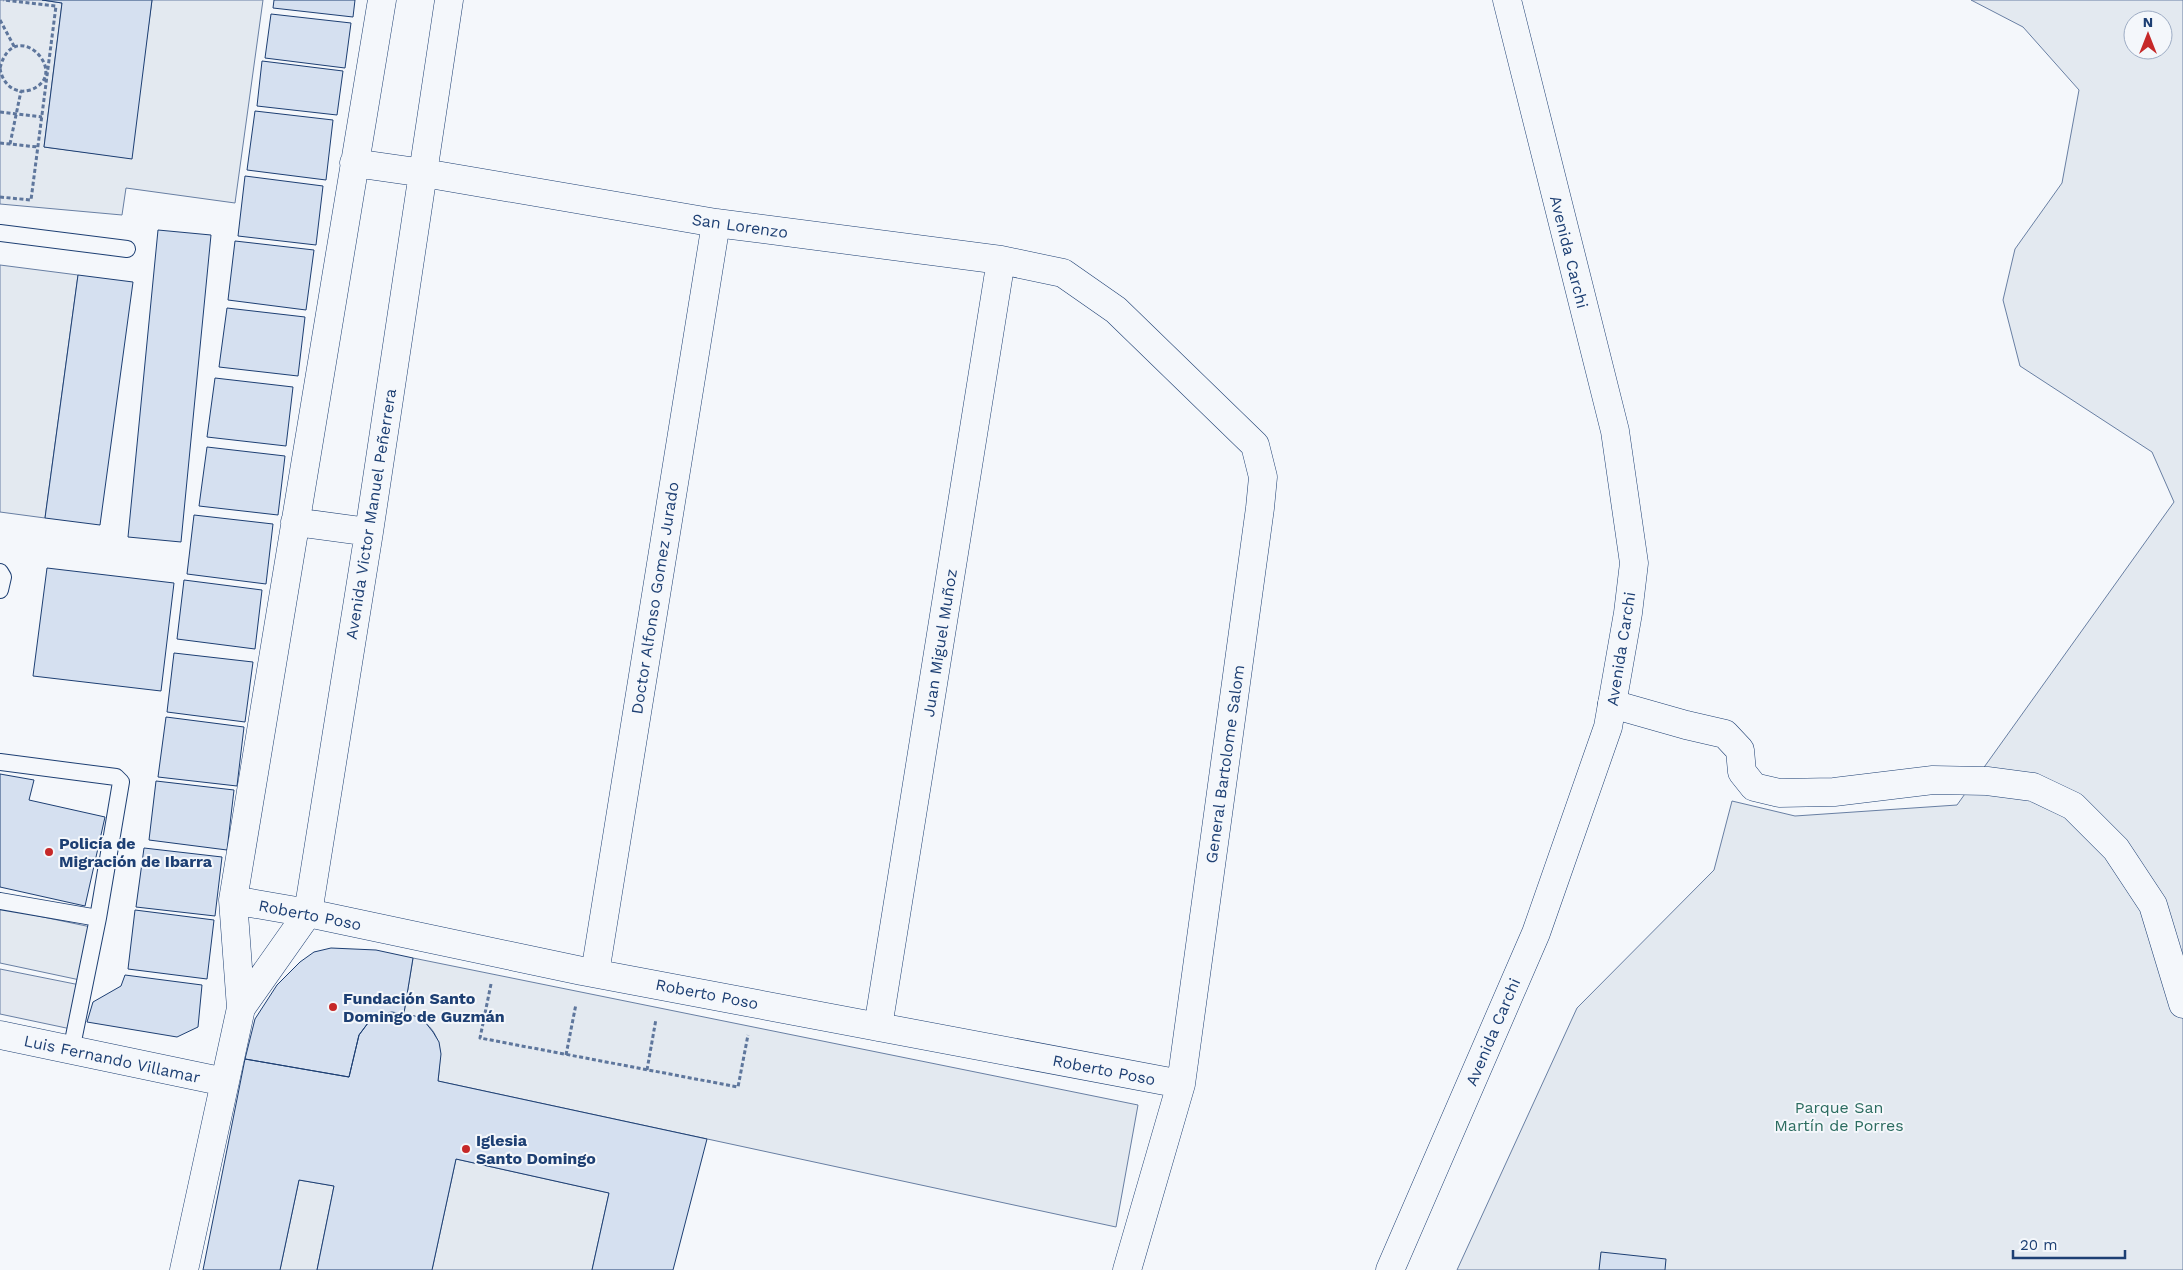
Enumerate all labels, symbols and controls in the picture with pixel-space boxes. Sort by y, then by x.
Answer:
north arrow [2123,10,2173,60]
text: N [2143,14,2153,30]
street label: Avenida Carchi [1546,194,1592,310]
street label: San Lorenzo [691,210,789,242]
street label: Avenida Victor Manuel Peñerrera [342,387,400,641]
street label: Doctor Alfonso Gomez Jurado [627,480,683,716]
street label: Juan Miguel Muñoz [919,568,961,718]
street label: Avenida Carchi [1603,591,1639,707]
street label: General Bartolome Salom [1202,664,1248,864]
place label: Policía de Migración de Ibarra [59,834,213,871]
marker: Policía de Migración de Ibarra [43,846,55,858]
street label: Roberto Poso [257,896,363,934]
street label: Roberto Poso [654,975,760,1013]
street label: Avenida Carchi [1462,975,1524,1089]
place label: Fundación Santo Domingo de Guzmán [343,989,505,1026]
marker: Fundación Santo Domingo de Guzmán [327,1001,339,1013]
street label: Luis Fernando Villamar [22,1031,202,1087]
street label: Roberto Poso [1051,1051,1157,1089]
park label: Parque San Martín de Porres [1774,1098,1904,1135]
place label: Iglesia Santo Domingo [476,1131,596,1168]
marker: Iglesia Santo Domingo [460,1143,472,1155]
scale bar [2013,1228,2126,1260]
text: 20 m [2020,1236,2058,1254]

